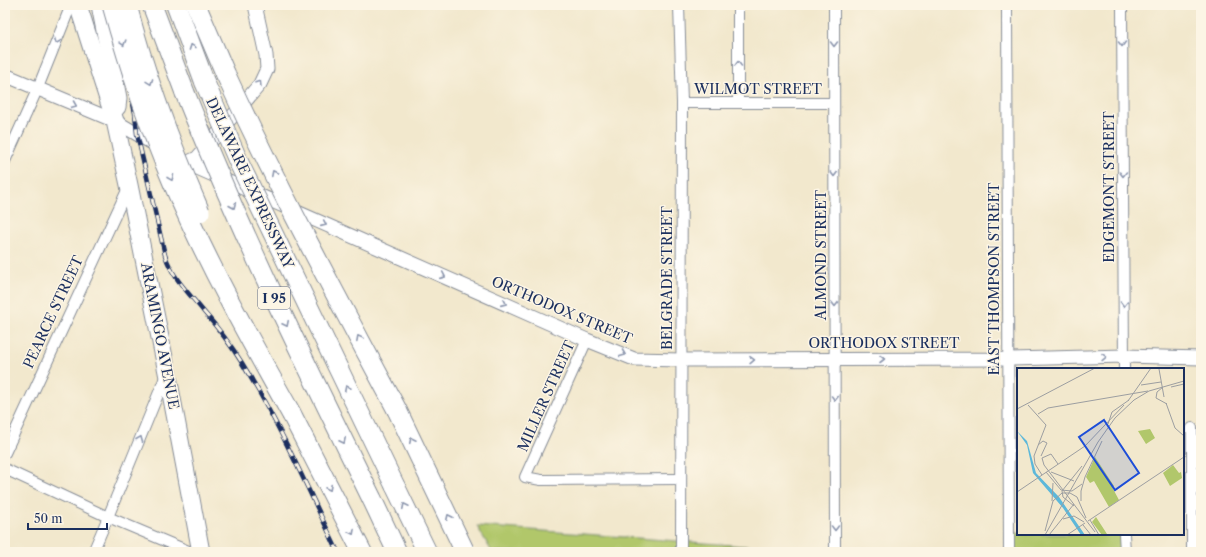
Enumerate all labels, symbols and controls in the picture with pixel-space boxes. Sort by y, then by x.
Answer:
one-way arrow [53,38,61,45]
one-way arrow [118,39,127,46]
one-way arrow [830,41,838,47]
one-way arrow [1118,41,1126,47]
one-way arrow [188,43,196,50]
one-way arrow [734,61,742,67]
one-way arrow [146,79,154,86]
one-way arrow [254,80,262,87]
street label: WILMOT STREET [693,80,823,98]
street label: DELAWARE EXPRESSWAY [202,94,298,273]
one-way arrow [70,100,77,108]
street label: EDGEMONT STREET [1100,111,1118,263]
one-way arrow [271,170,278,177]
one-way arrow [830,171,838,177]
one-way arrow [1119,171,1127,177]
one-way arrow [166,175,174,182]
street label: EAST THOMPSON STREET [985,182,1003,376]
street label: ALMOND STREET [812,189,830,321]
one-way arrow [228,202,236,209]
street label: BELGRADE STREET [658,206,676,350]
one-way arrow [320,219,328,227]
street label: PEARCE STREET [19,252,87,371]
street label: ARAMINGO AVENUE [137,260,183,411]
one-way arrow [439,271,447,279]
street label: ORTHODOX STREET [489,272,636,348]
road number: I 95 [258,287,290,309]
one-way arrow [500,298,507,306]
one-way arrow [831,301,839,307]
one-way arrow [1120,301,1128,307]
one-way arrow [281,320,289,328]
street label: ORTHODOX STREET [808,334,960,352]
one-way arrow [356,335,364,343]
street label: MILLER STREET [513,337,579,454]
one-way arrow [620,350,627,358]
one-way arrow [1101,353,1107,361]
one-way arrow [749,355,755,364]
one-way arrow [879,355,885,363]
inset map [1017,368,1184,535]
one-way arrow [344,385,352,392]
one-way arrow [831,395,839,401]
one-way arrow [135,436,143,444]
one-way arrow [338,437,346,445]
one-way arrow [409,437,417,445]
one-way arrow [324,483,332,491]
one-way arrow [402,503,410,511]
scale bar [28,505,107,531]
text: 50 m [34,511,63,526]
one-way arrow [446,513,454,521]
one-way arrow [831,525,839,531]
one-way arrow [347,527,354,535]

